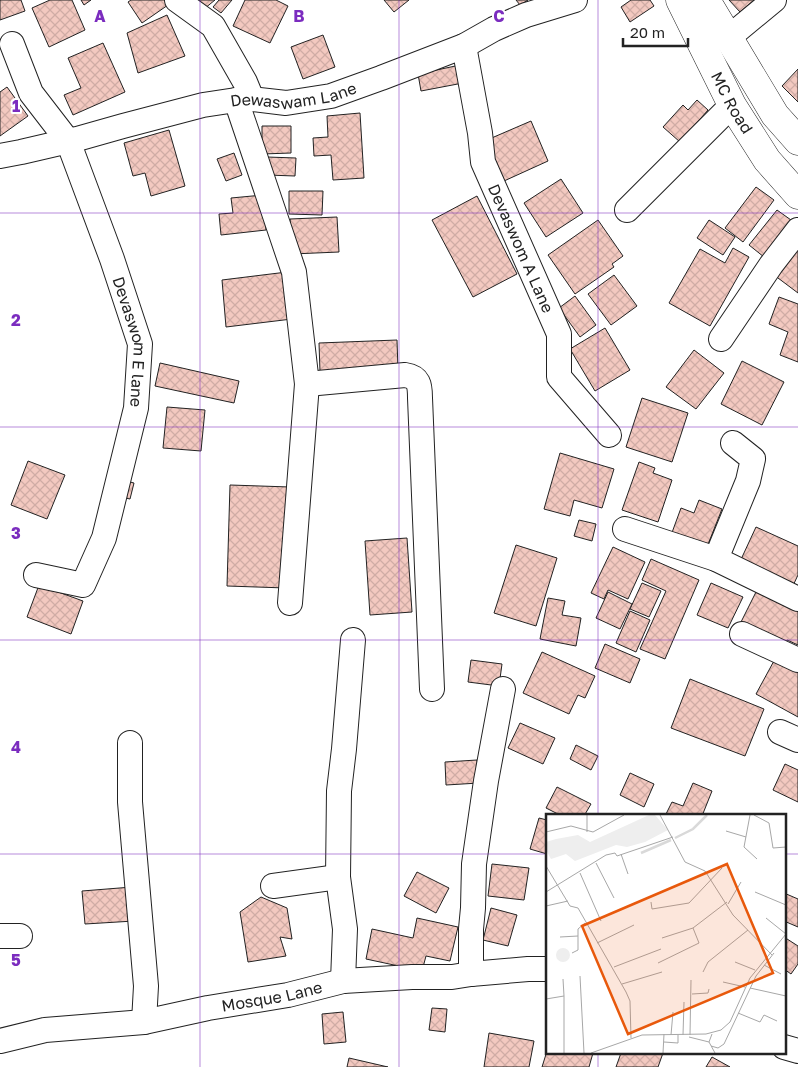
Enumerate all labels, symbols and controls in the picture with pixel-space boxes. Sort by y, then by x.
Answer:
text: A [94,6,106,26]
text: B [293,6,305,26]
text: C [493,6,505,26]
scale bar [623,15,688,47]
text: 20 m [630,23,665,41]
street label: MC Road [707,68,757,137]
street label: Dewaswam Lane [229,78,359,114]
text: 1 [12,96,20,116]
street label: Devaswom A Lane [484,181,558,316]
street label: Devaswom E lane [108,274,150,408]
text: 2 [11,310,21,330]
text: 3 [11,523,21,543]
text: 4 [11,737,21,757]
inset map [546,814,786,1054]
text: 5 [11,950,21,970]
street label: Mosque Lane [220,977,324,1016]

